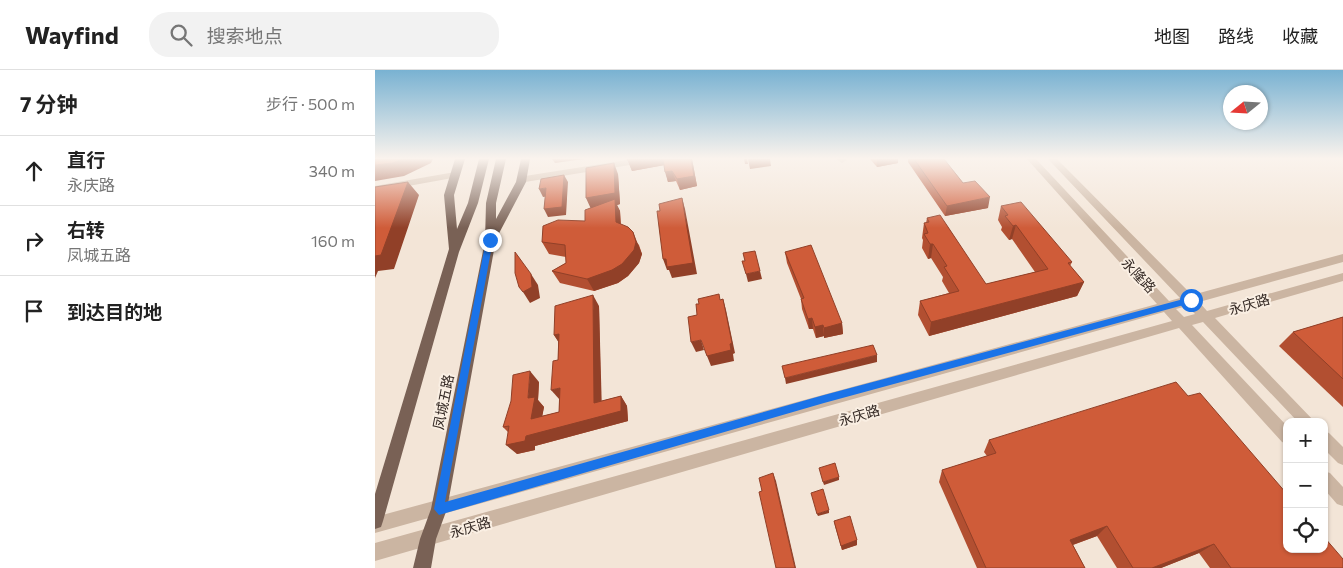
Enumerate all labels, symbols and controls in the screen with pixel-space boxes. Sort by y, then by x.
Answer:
search box [149,12,499,57]
text: Wayfind [25,20,119,49]
icon: search [167,21,195,49]
text: 搜索地点 [207,24,283,47]
text: 地图 [1154,25,1190,47]
text: 路线 [1218,25,1254,47]
text: 收藏 [1282,25,1318,47]
north arrow [1223,85,1268,130]
text: 7 分钟 [20,91,78,116]
text: 步行 · 500 m [266,94,355,113]
text: 直行 [67,148,105,171]
icon: ahead [20,157,48,185]
text: 340 m [309,161,355,180]
text: 永庆路 [67,175,115,194]
text: 右转 [67,218,105,241]
icon: right [20,227,48,255]
route end [479,229,502,252]
text: 160 m [311,231,355,250]
text: 凤城五路 [67,245,131,264]
street label: 永隆路 [1118,254,1160,296]
route start [1180,289,1203,312]
street label: 永庆路 [1226,290,1272,318]
icon: arrive [20,297,48,325]
text: 到达目的地 [67,300,162,323]
street label: 凤城五路 [429,373,457,431]
street label: 永庆路 [836,401,882,429]
map controls [1283,418,1328,553]
button: + [1283,418,1328,463]
button: − [1283,463,1328,508]
button: locate [1283,508,1328,553]
street label: 永庆路 [447,513,493,541]

